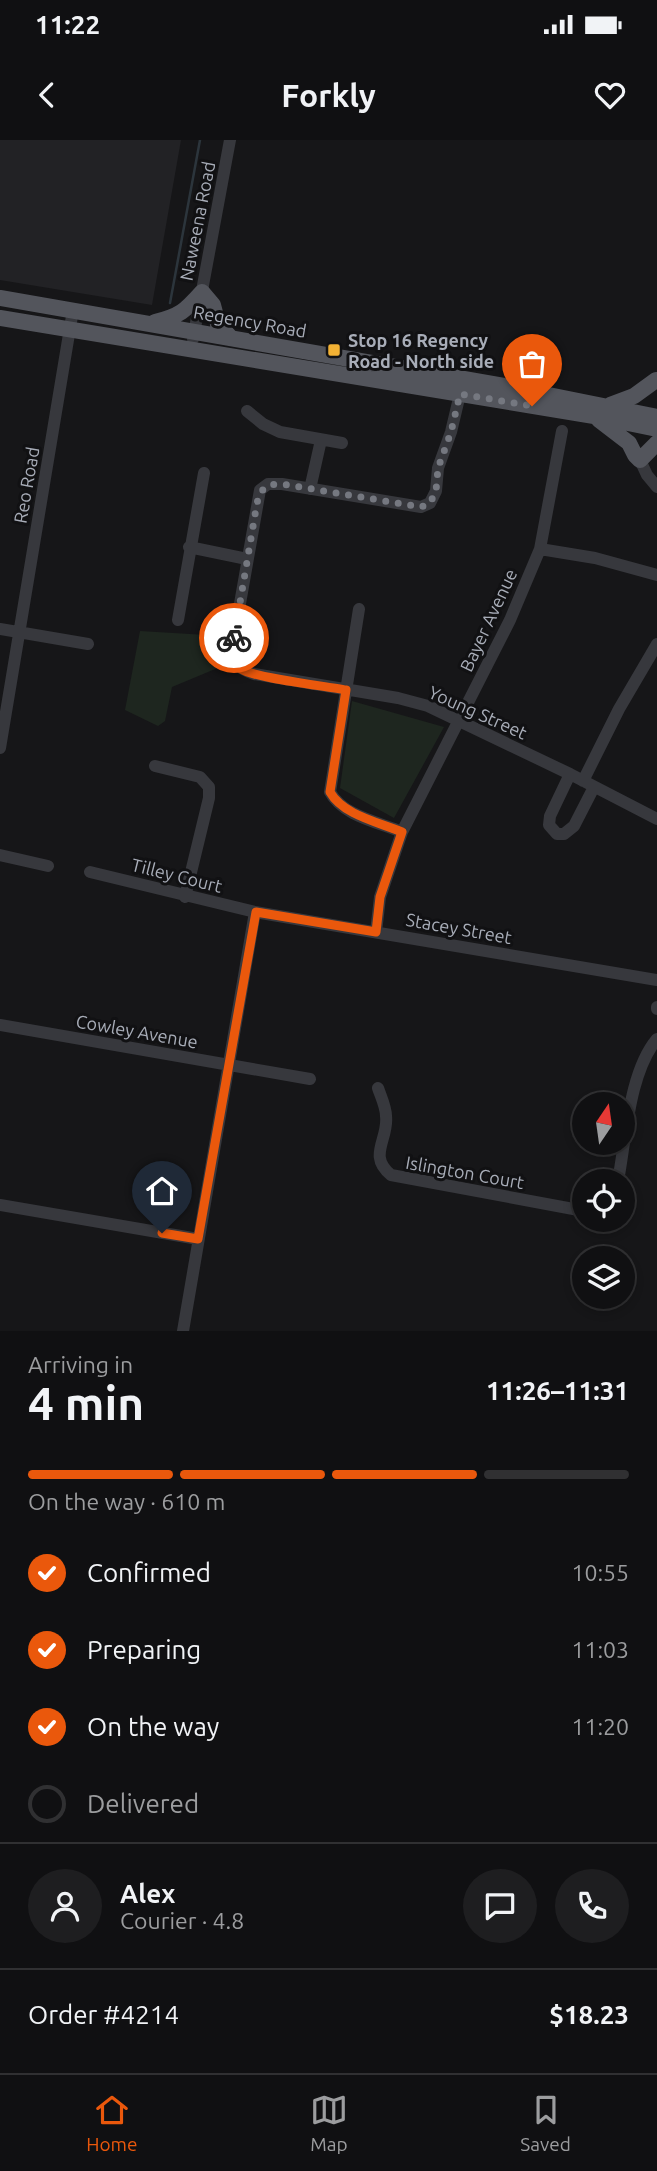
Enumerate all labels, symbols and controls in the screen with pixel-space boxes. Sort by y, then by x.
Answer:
text: 11:22 [35,10,100,39]
icon: back [28,76,66,114]
icon: heart [591,76,629,114]
text: Forkly [281,77,376,113]
street label: Naweena Road [176,160,218,282]
street label: Regency Road [192,301,308,341]
place label: Stop 16 Regency Road - North side [348,330,494,371]
pin [502,334,562,406]
marker: Stop 16 Regency Road - North side [326,342,342,358]
icon: bag [513,345,551,383]
street label: Reo Road [9,445,43,525]
street label: Bayer Avenue [456,566,520,674]
courier [199,603,269,673]
icon: bike [215,619,253,657]
street label: Young Street [426,681,530,743]
street label: Tilley Court [130,854,224,896]
street label: Stacey Street [405,909,513,947]
street label: Cowley Avenue [74,1010,200,1052]
north arrow [572,1092,635,1155]
map controls [572,1092,635,1309]
street label: Islington Court [404,1152,526,1192]
pin [132,1161,192,1233]
button: locate [572,1169,635,1232]
icon: home [143,1172,181,1210]
button: layers [572,1246,635,1309]
text: Arriving in [28,1352,133,1377]
text: 11:26–11:31 [486,1376,629,1405]
text: 4 min [28,1377,144,1429]
text: On the way · 610 m [28,1489,225,1514]
icon: check [28,1554,66,1592]
text: Confirmed [87,1558,211,1587]
text: 10:55 [571,1560,629,1585]
icon: check [28,1631,66,1669]
text: Preparing [87,1635,201,1664]
text: 11:03 [571,1637,629,1662]
icon: check [28,1708,66,1746]
text: On the way [87,1712,219,1741]
text: 11:20 [571,1714,629,1739]
text: Delivered [87,1789,199,1818]
button: person [28,1869,102,1943]
button: chat [463,1869,537,1943]
button: phone [555,1869,629,1943]
text: Alex [120,1879,175,1908]
text: Courier · 4.8 [120,1908,244,1933]
text: Order #4214 [28,2000,179,2029]
text: $18.23 [549,2000,629,2029]
tab: Home [86,2091,137,2155]
tab: Map [310,2091,348,2155]
tab: Saved [520,2091,571,2155]

